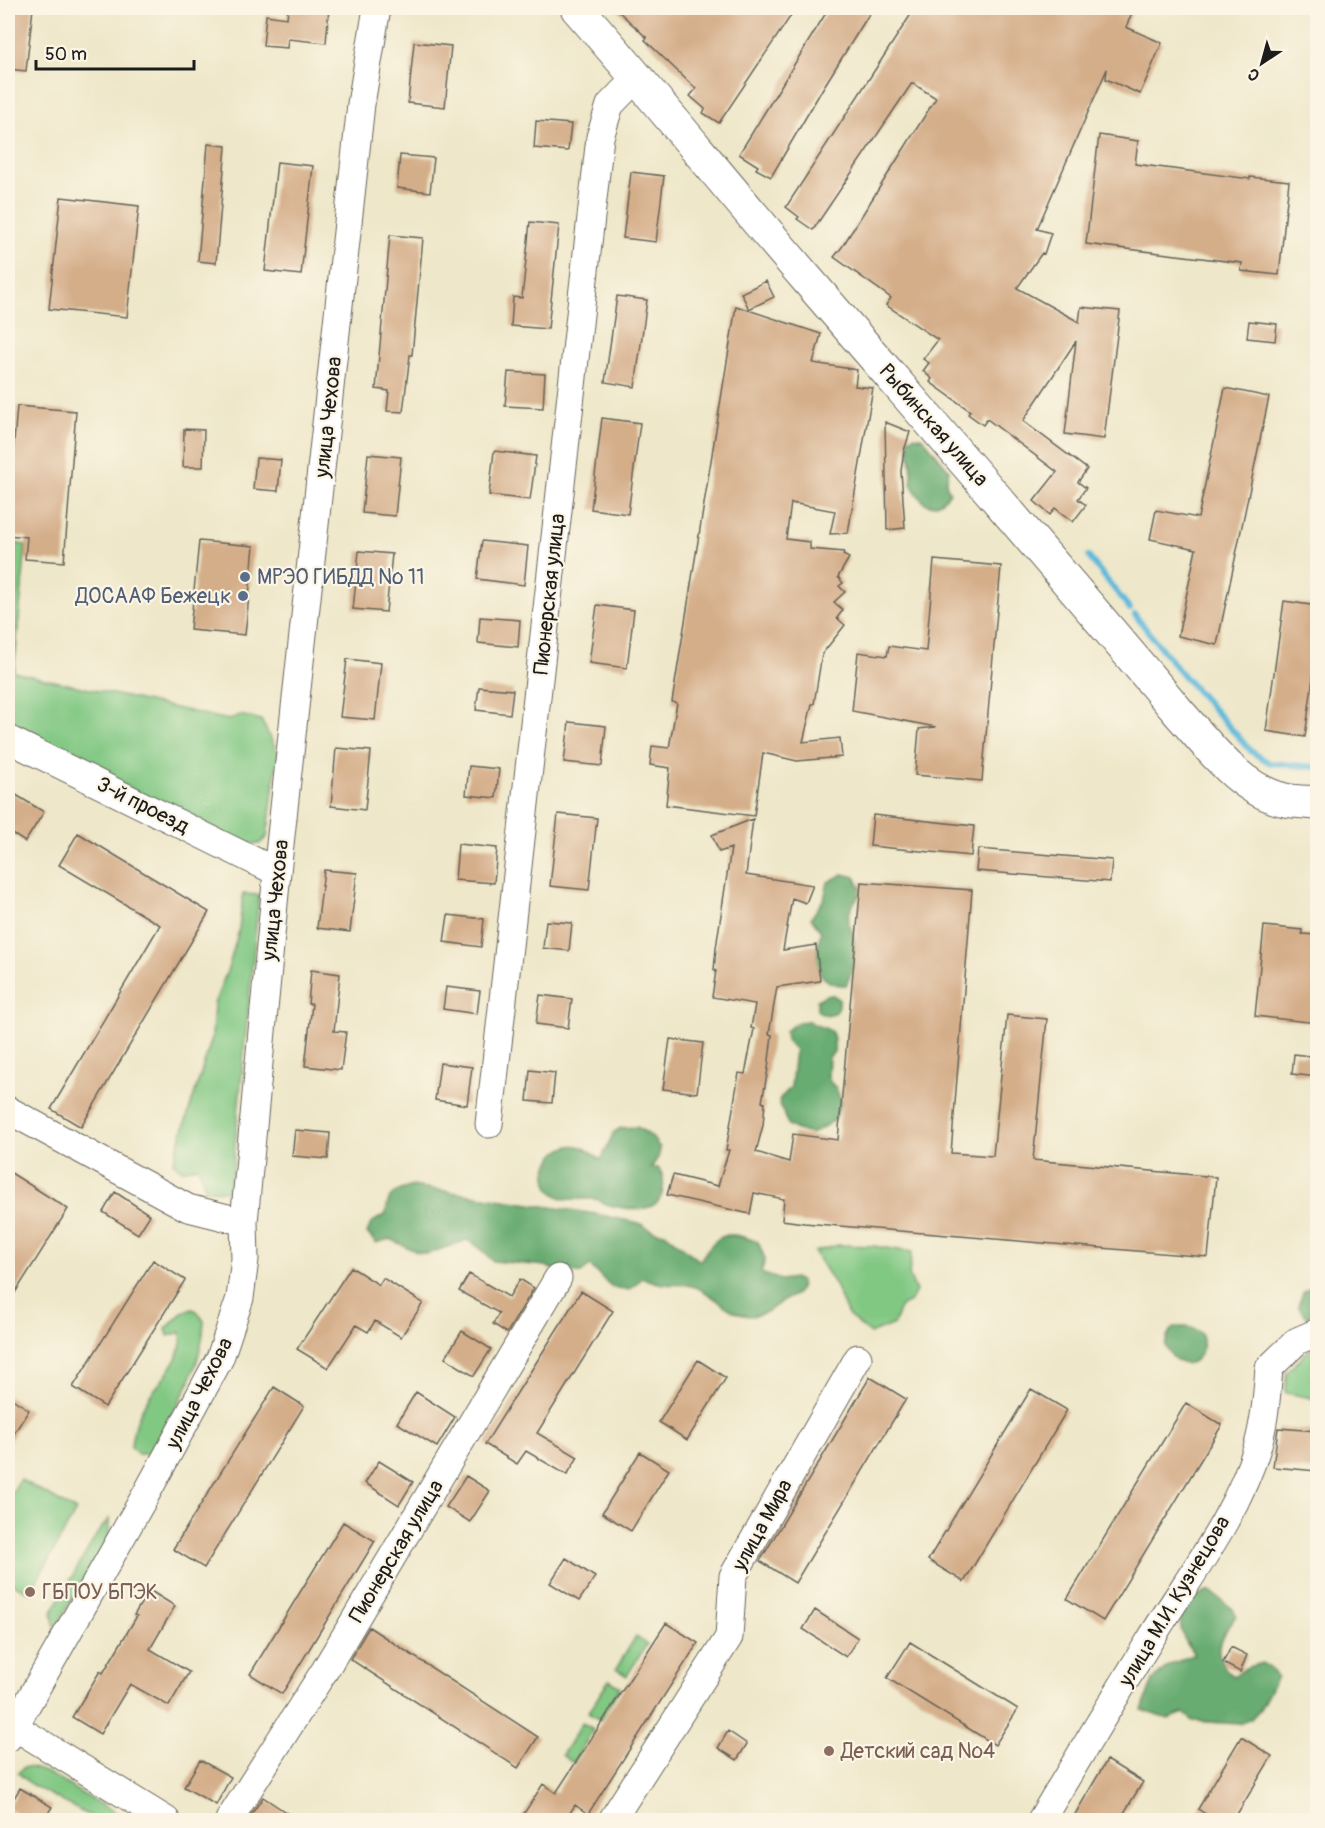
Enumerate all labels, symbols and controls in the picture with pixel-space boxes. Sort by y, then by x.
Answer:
scale bar [36,33,194,71]
north arrow [1232,33,1292,93]
text: 50 m [45,43,87,66]
text: С [1244,63,1264,85]
street label: улица Чехова [309,355,348,480]
street label: Рыбинская улица [873,358,994,492]
street label: Пионерская улица [528,512,571,676]
place label: МРЭО ГИБДД № 11 [257,564,425,591]
marker: МРЭО ГИБДД № 11 [238,570,252,584]
place label: ДОСААФ Бежецк [74,583,231,610]
marker: ДОСААФ Бежецк [236,589,250,603]
street label: 3-й проезд [92,771,194,840]
street label: улица Чехова [256,838,295,963]
street label: улица Чехова [159,1333,239,1454]
street label: Пионерская улица [343,1475,450,1628]
street label: улица Мира [726,1475,799,1577]
street label: улица М.И. Кузнецова [1112,1511,1236,1693]
place label: ГБПОУ БПЭК [42,1579,158,1606]
marker: ГБПОУ БПЭК [23,1585,37,1599]
place label: Детский сад №4 [840,1738,995,1765]
marker: Детский сад №4 [822,1744,836,1758]

